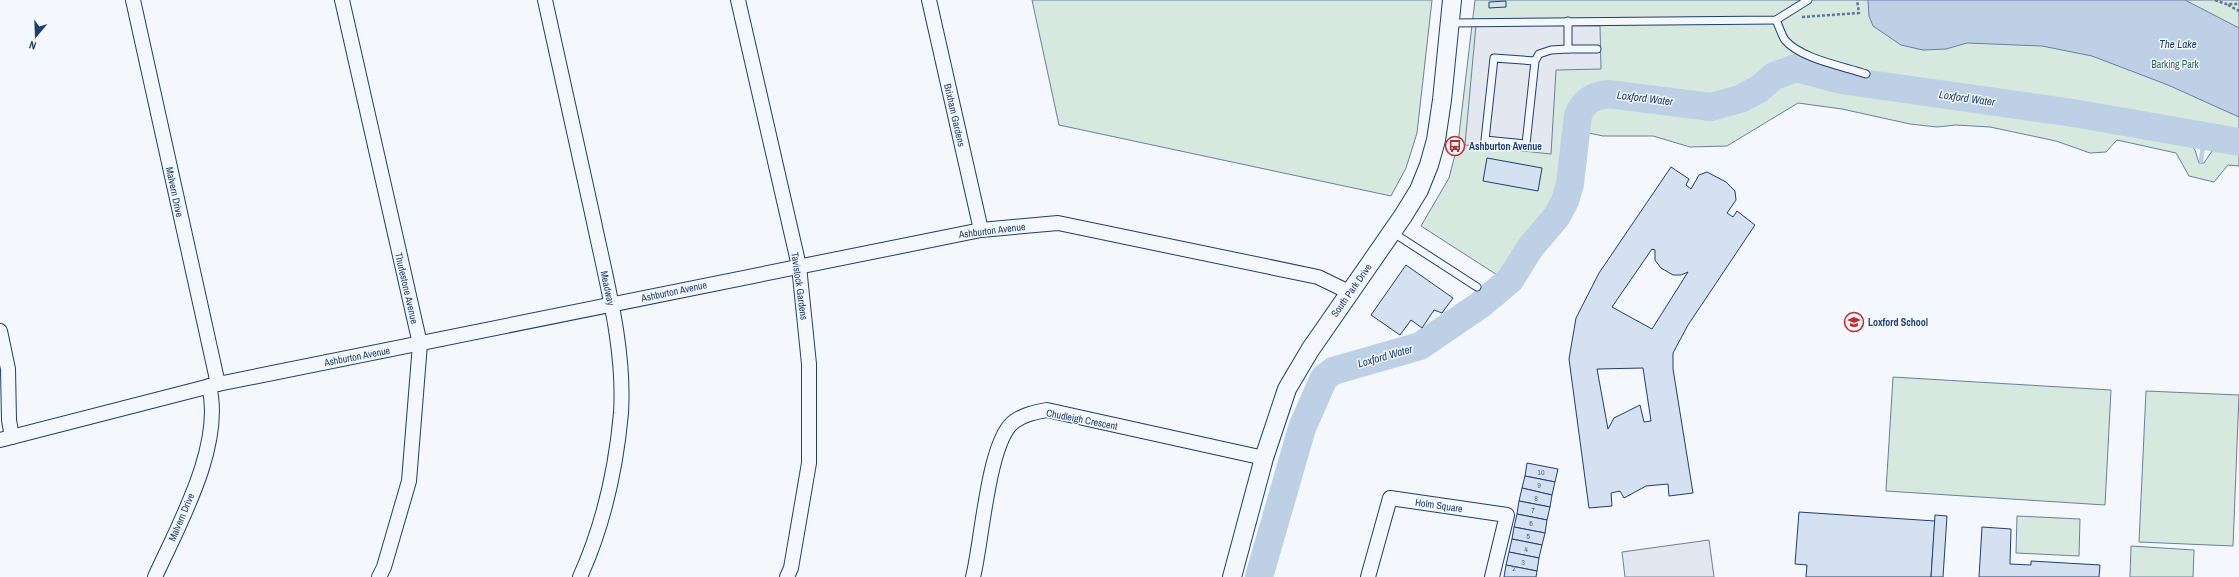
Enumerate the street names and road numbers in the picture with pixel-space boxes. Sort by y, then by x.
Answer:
street label: Brixham Gardens [941,82,968,148]
street label: Malvern Drive [163,166,186,219]
street label: Ashburton Avenue [957,220,1026,241]
street label: Thurlestone Avenue [392,251,421,325]
street label: Tavistock Gardens [788,251,811,321]
street label: South Park Drive [1328,261,1375,320]
street label: Meadway [598,270,618,307]
street label: Ashburton Avenue [639,278,709,305]
street label: Ashburton Avenue [322,344,392,369]
street label: Chudleigh Crescent [1045,406,1119,433]
street label: Malvern Drive [166,491,198,543]
street label: Holm Square [1414,496,1464,515]

